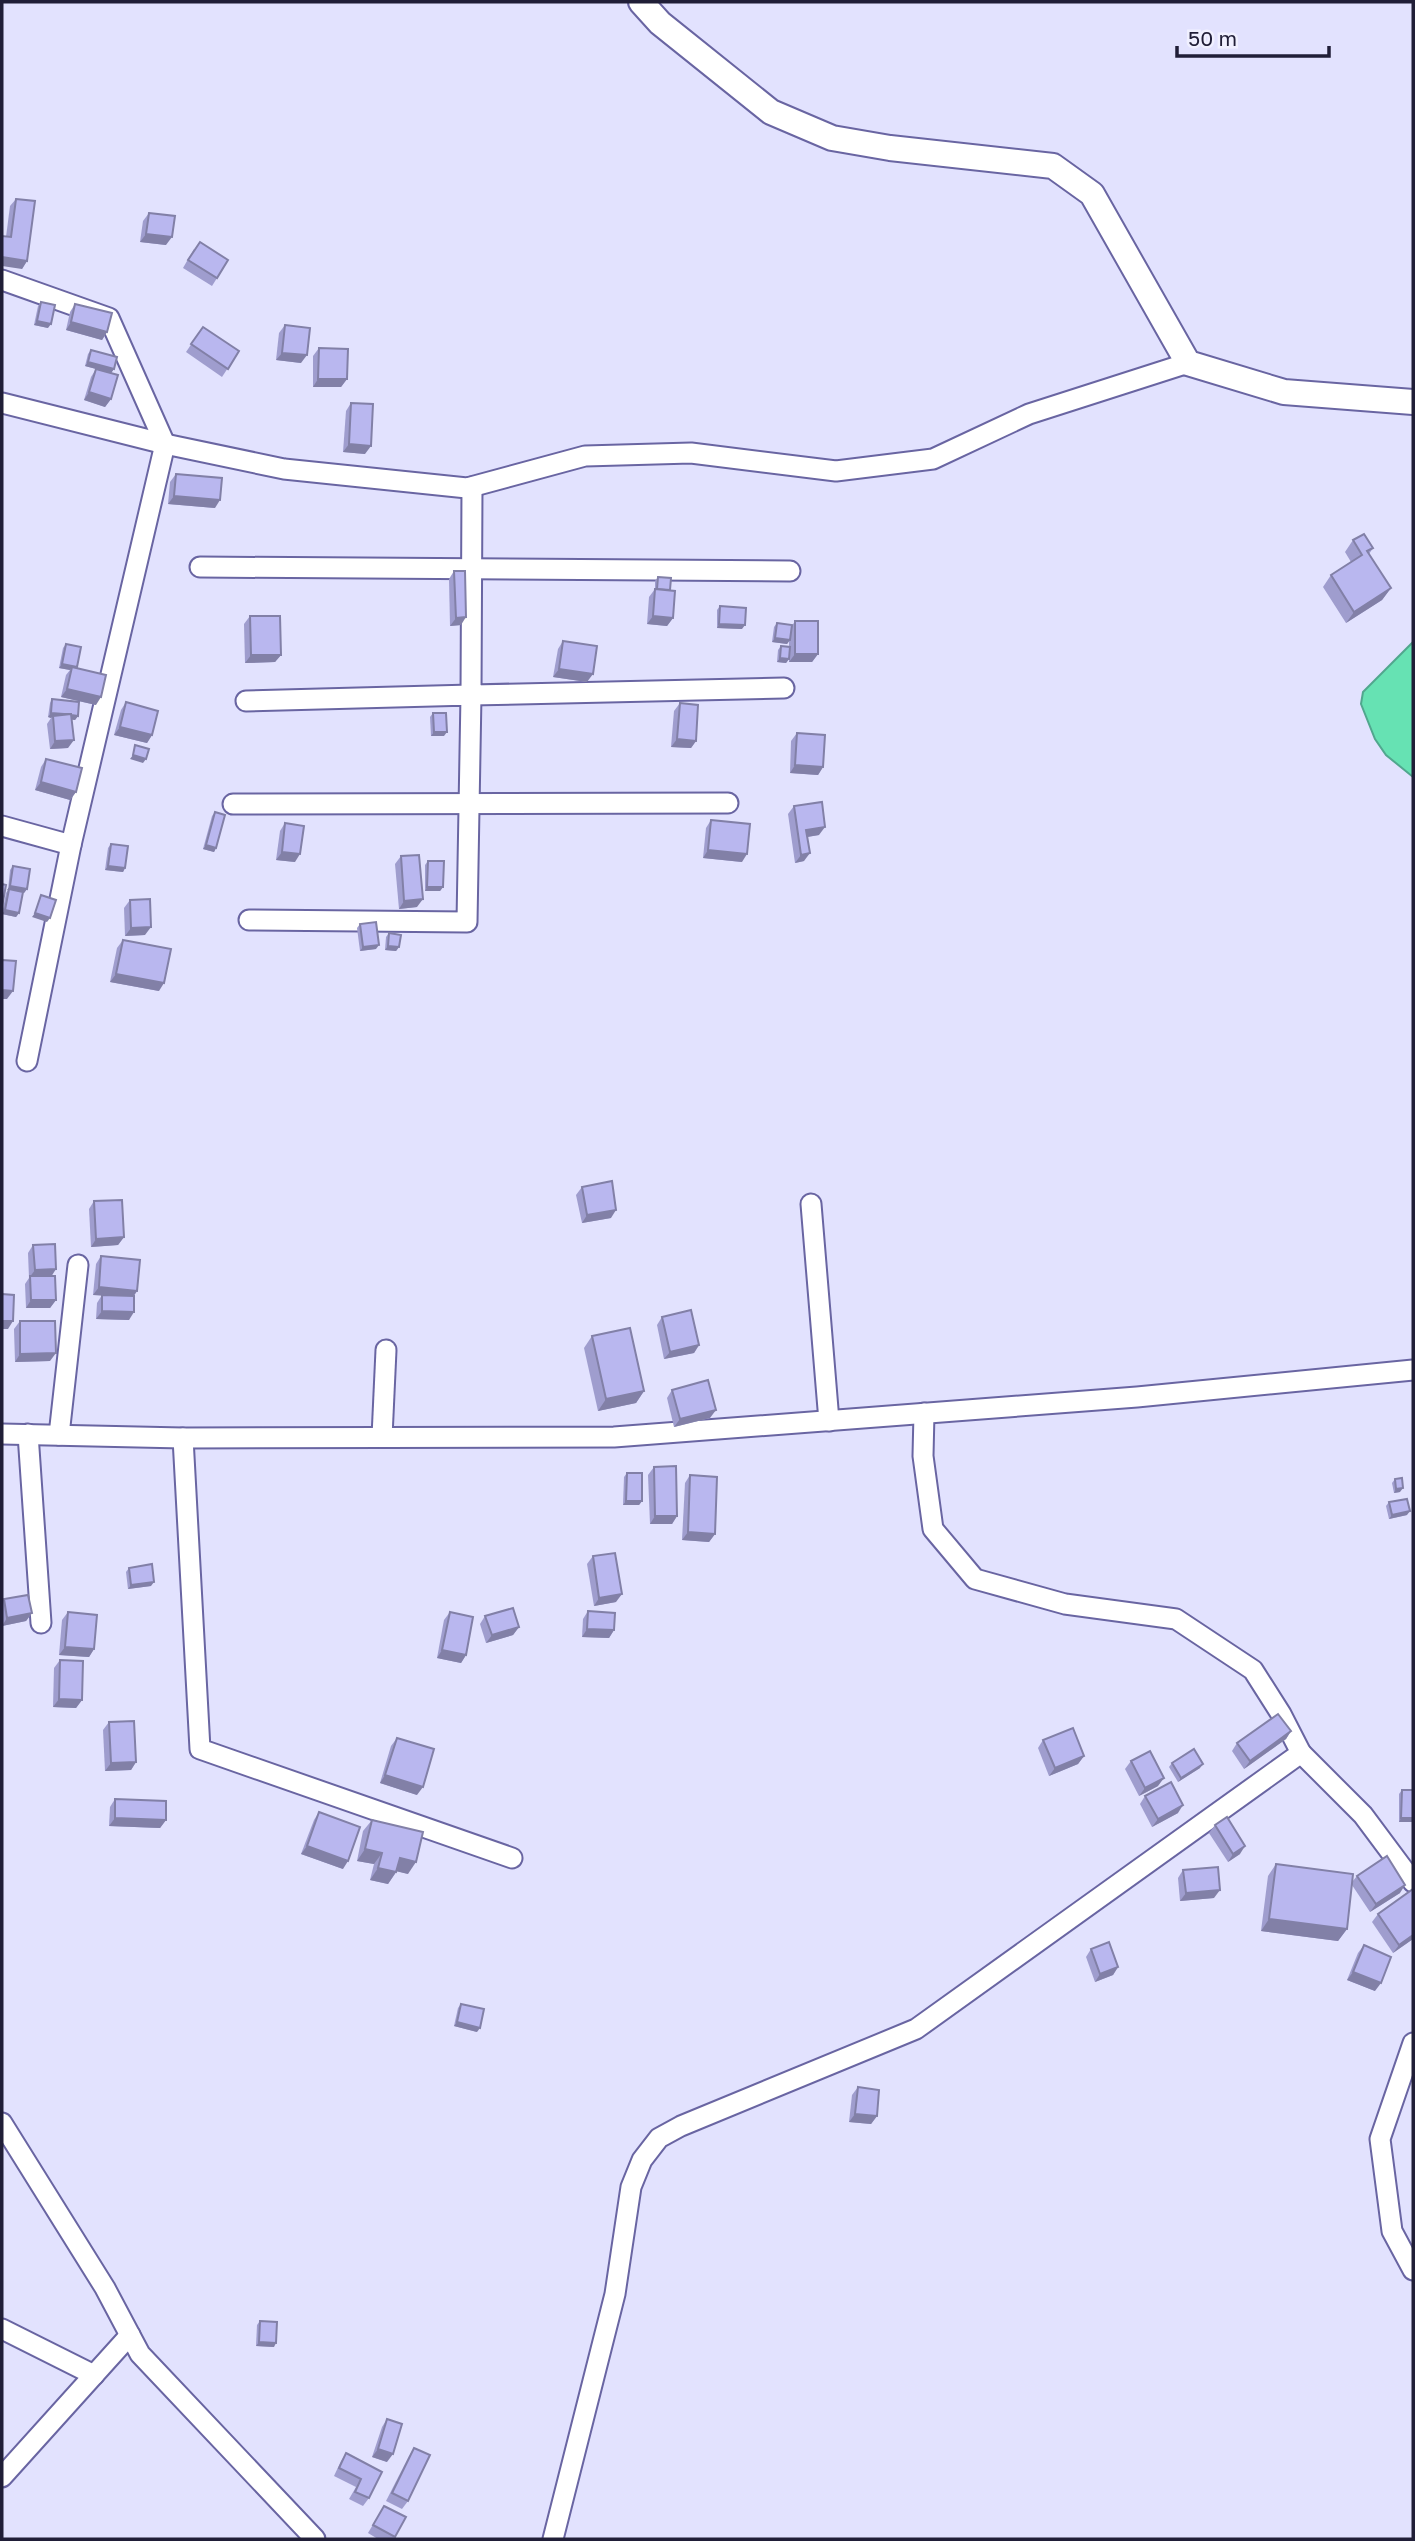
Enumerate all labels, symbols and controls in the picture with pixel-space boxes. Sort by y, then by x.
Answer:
scale bar [1177,14,1329,58]
text: 50 m [1188,25,1237,51]

